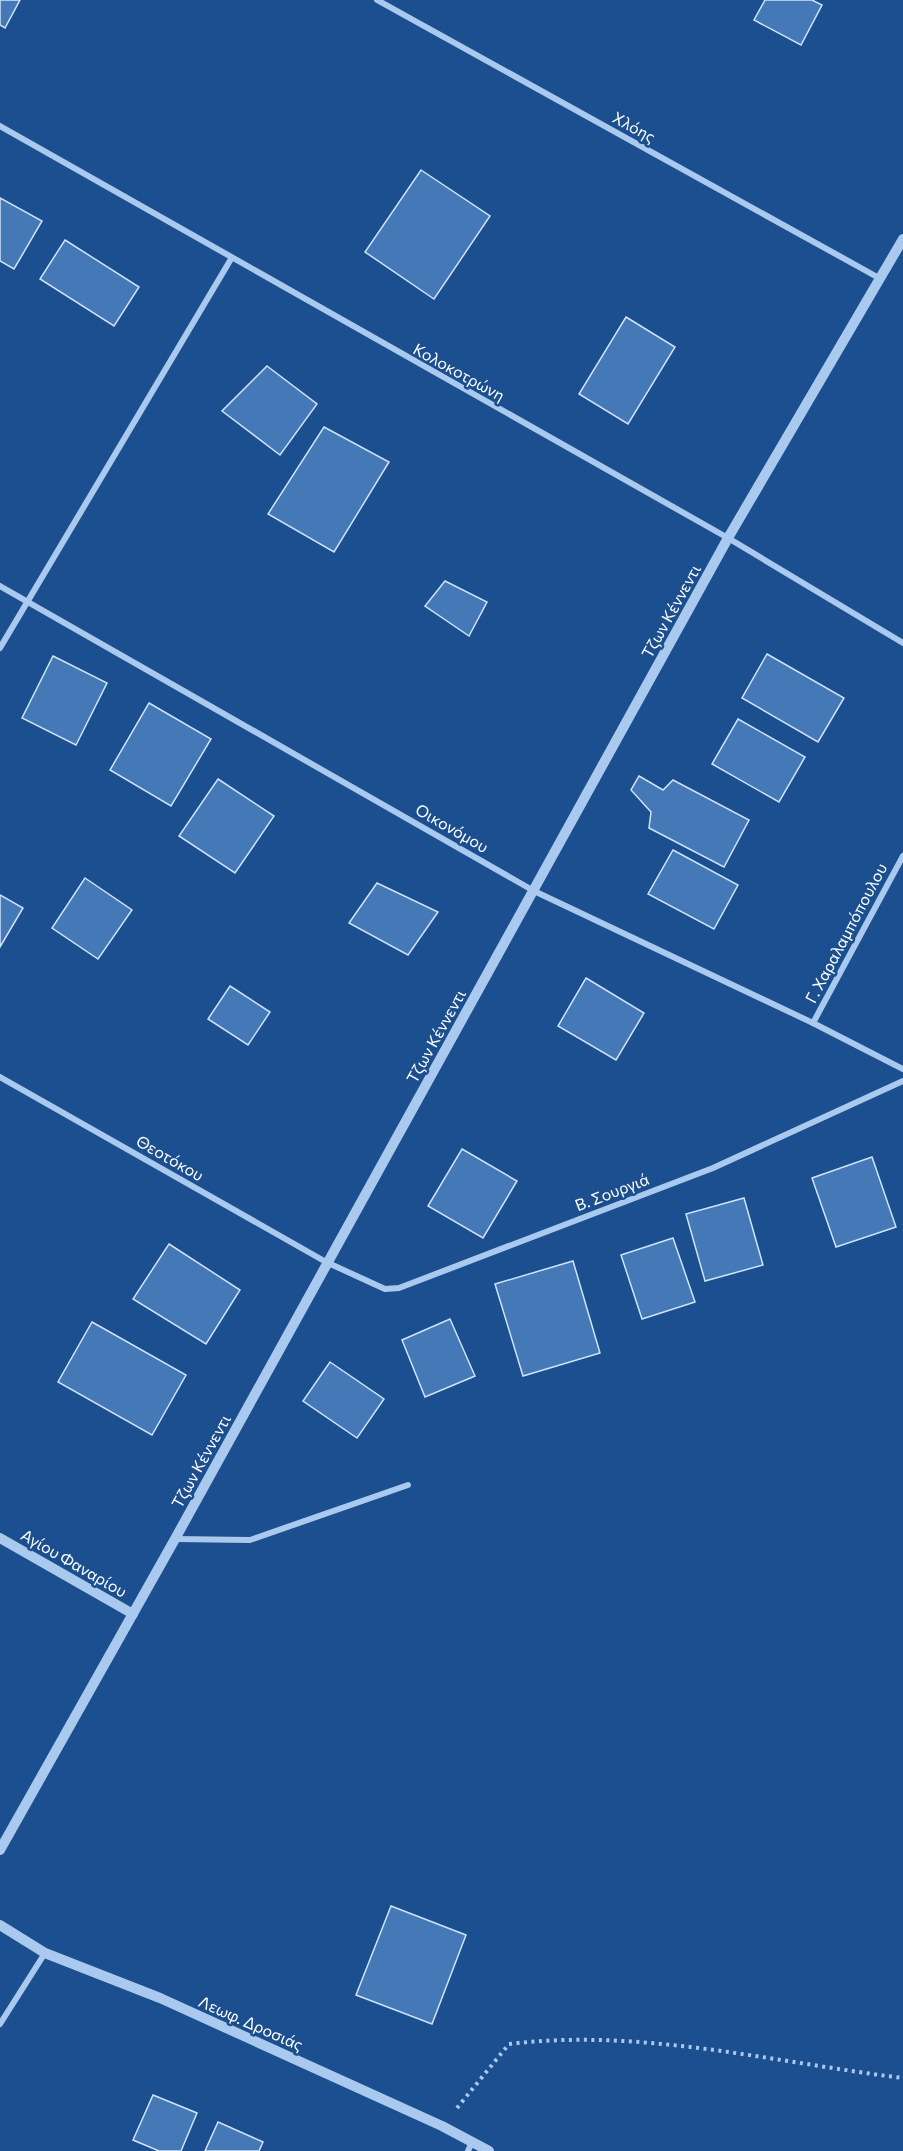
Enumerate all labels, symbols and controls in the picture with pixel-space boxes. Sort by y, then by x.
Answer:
street label: Χλόης [610,107,659,146]
street label: Κολοκοτρώνη [410,339,508,404]
street label: Τζων Κέννεντι [637,561,704,661]
street label: Οικονόμου [413,799,492,856]
street label: Γ. Χαραλαμπόπουλου [801,860,890,1006]
street label: Τζων Κέννεντι [402,986,469,1086]
street label: Θεοτόκου [133,1131,207,1184]
street label: Β. Σουργιά [572,1169,652,1214]
street label: Τζων Κέννεντι [167,1411,234,1511]
street label: Αγίου Φαναρίου [18,1525,131,1601]
street label: Λεωφ. Δροσιάς [196,1991,306,2054]

